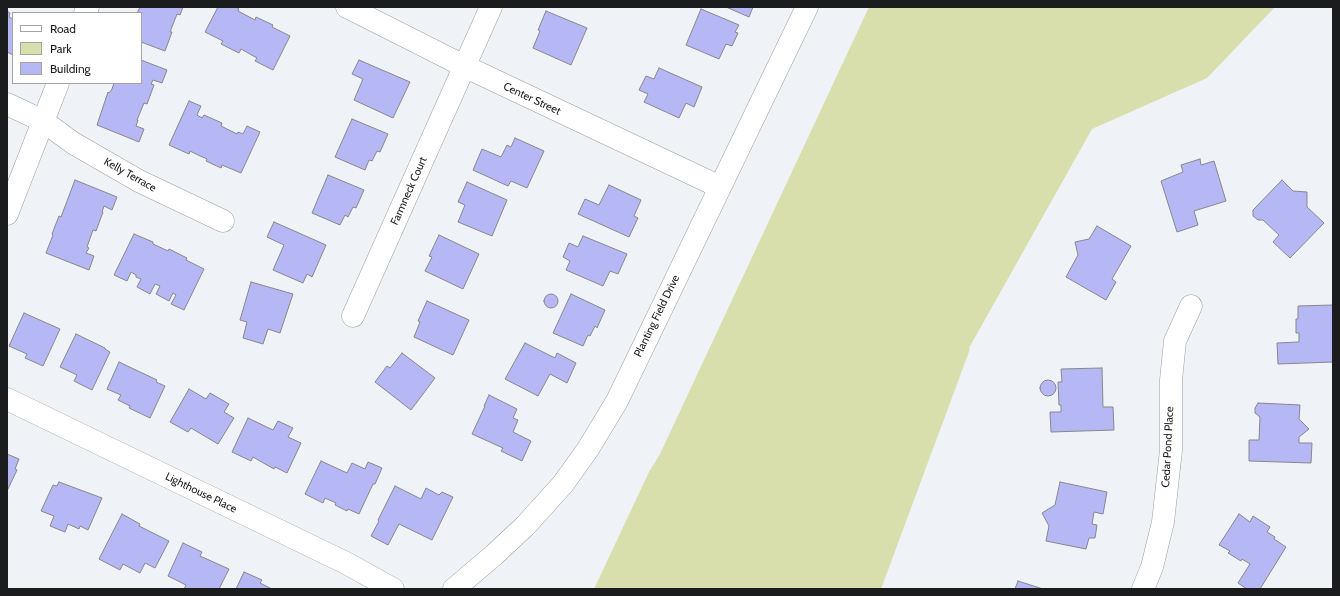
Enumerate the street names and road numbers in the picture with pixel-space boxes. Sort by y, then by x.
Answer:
street label: Center Street [501,80,563,118]
street label: Kelly Terrace [101,155,159,195]
street label: Farmneck Court [388,155,430,227]
street label: Planting Field Drive [631,273,683,359]
street label: Cedar Pond Place [1159,406,1177,488]
street label: Lighthouse Place [163,470,239,516]

